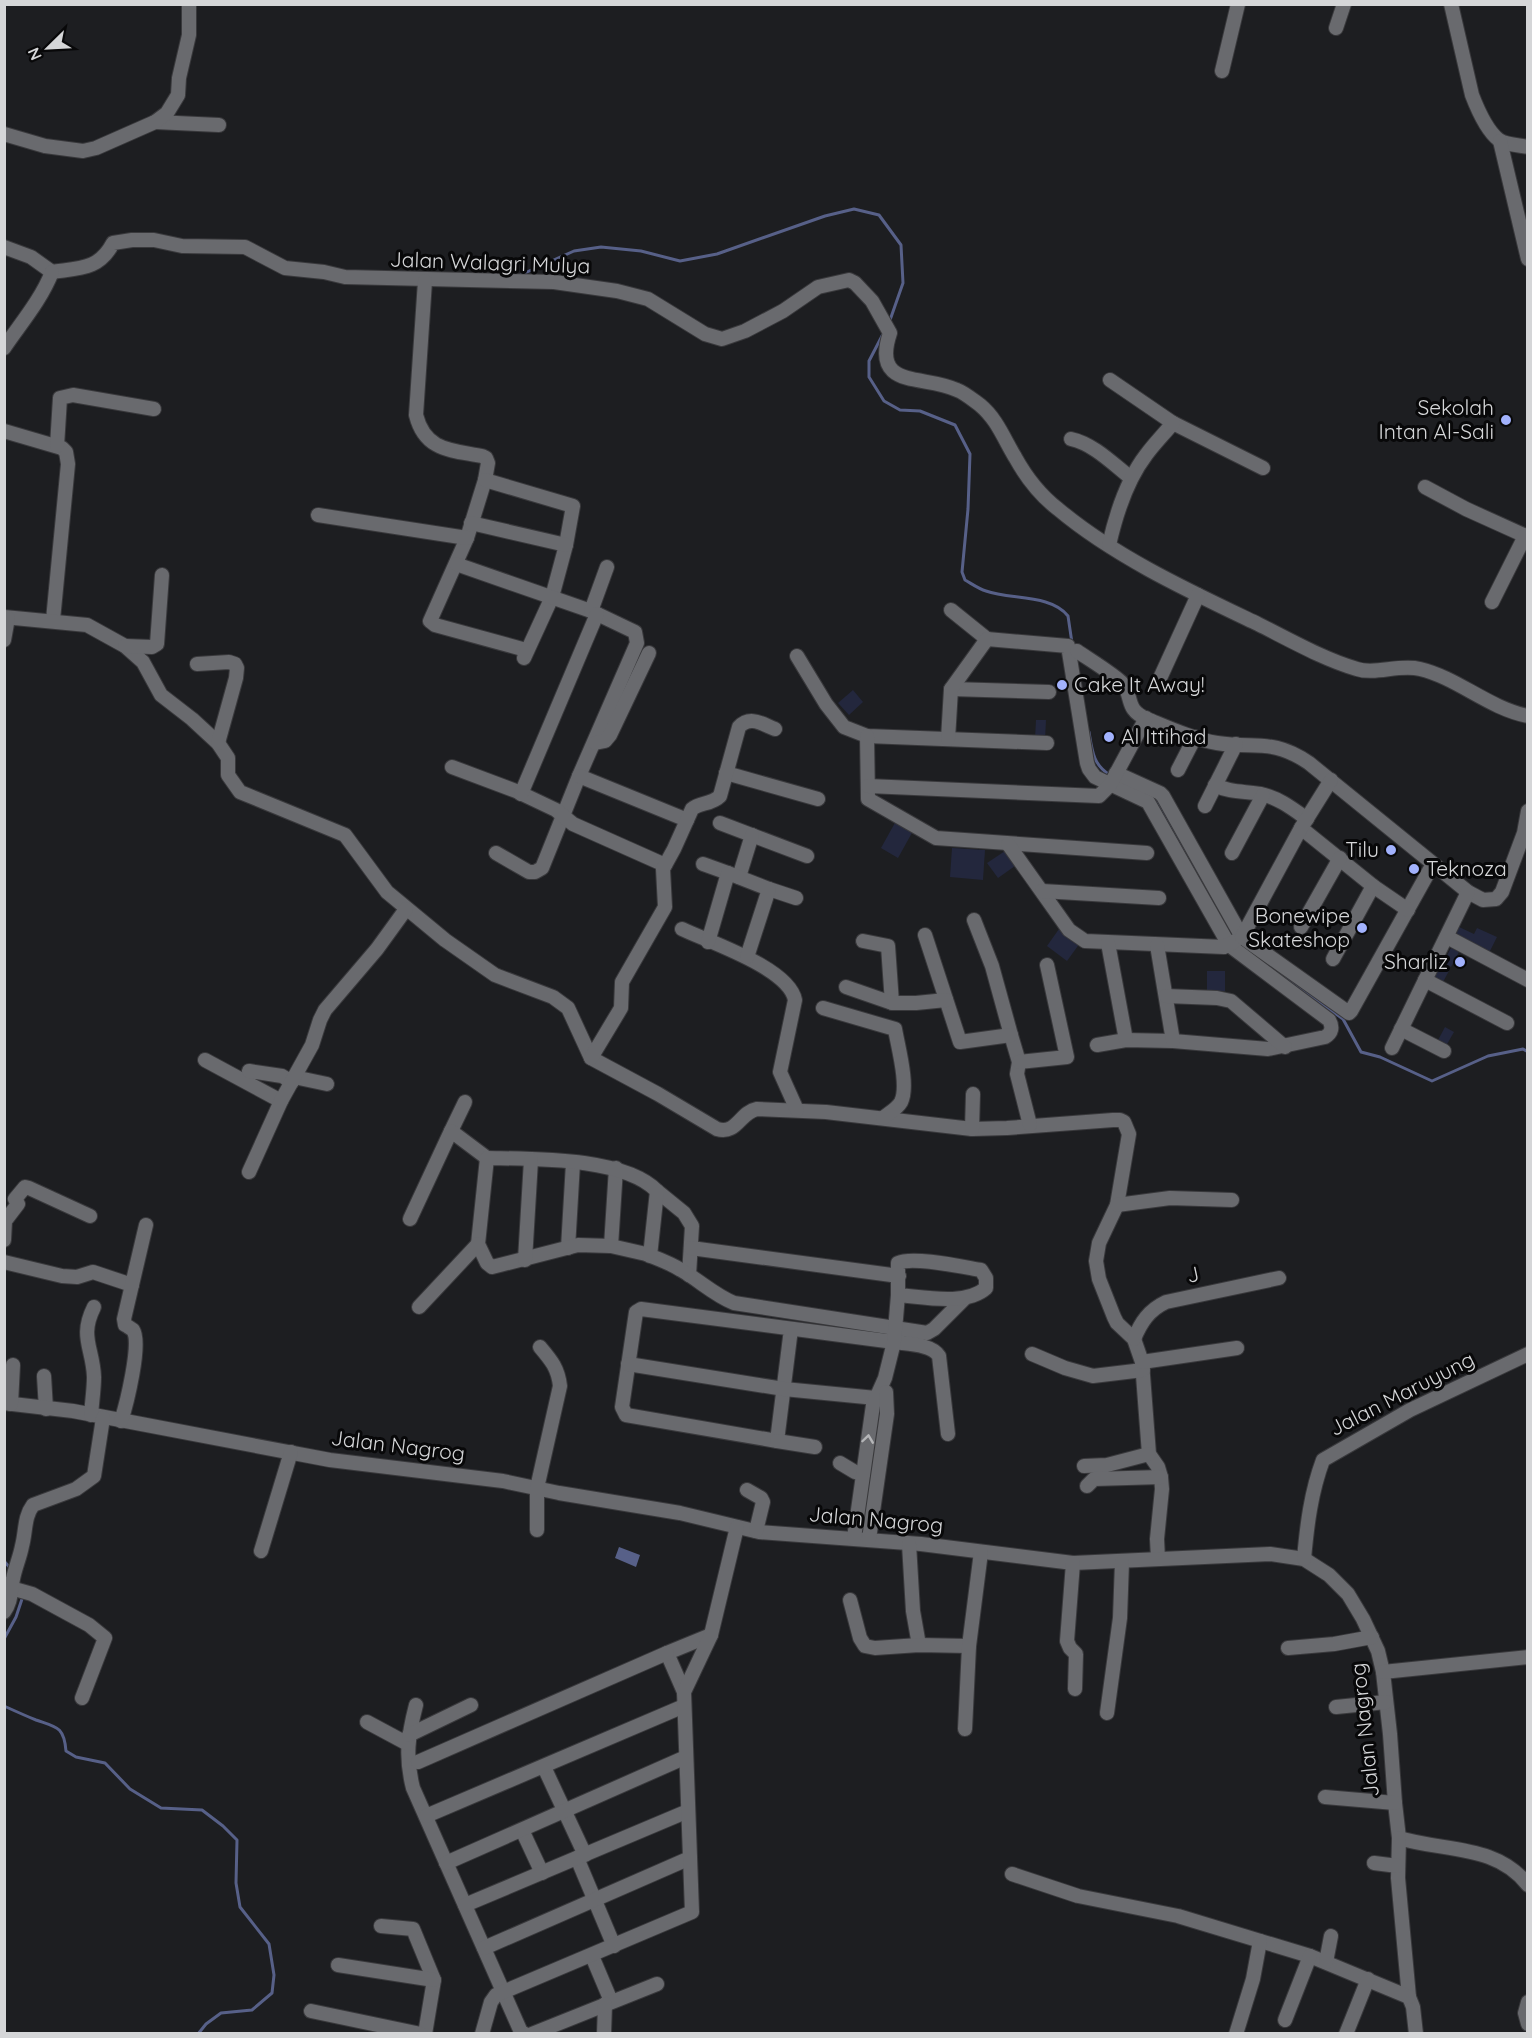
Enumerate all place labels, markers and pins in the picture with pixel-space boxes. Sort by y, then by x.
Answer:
place label: Sekolah Intan Al-Sali [1378,394,1494,444]
marker: Sekolah Intan Al-Sali [1499,413,1513,427]
place label: Cake It Away! [1074,671,1205,697]
marker: Cake It Away! [1055,678,1069,692]
place label: Al Ittihad [1121,723,1207,749]
marker: Al Ittihad [1102,730,1116,744]
place label: Tilu [1345,836,1379,862]
marker: Tilu [1384,843,1398,857]
place label: Teknoza [1426,855,1507,881]
marker: Teknoza [1407,862,1421,876]
place label: Bonewipe Skateshop [1248,902,1350,952]
marker: Bonewipe Skateshop [1355,921,1369,935]
place label: Sharliz [1384,948,1448,974]
marker: Sharliz [1453,955,1467,969]

